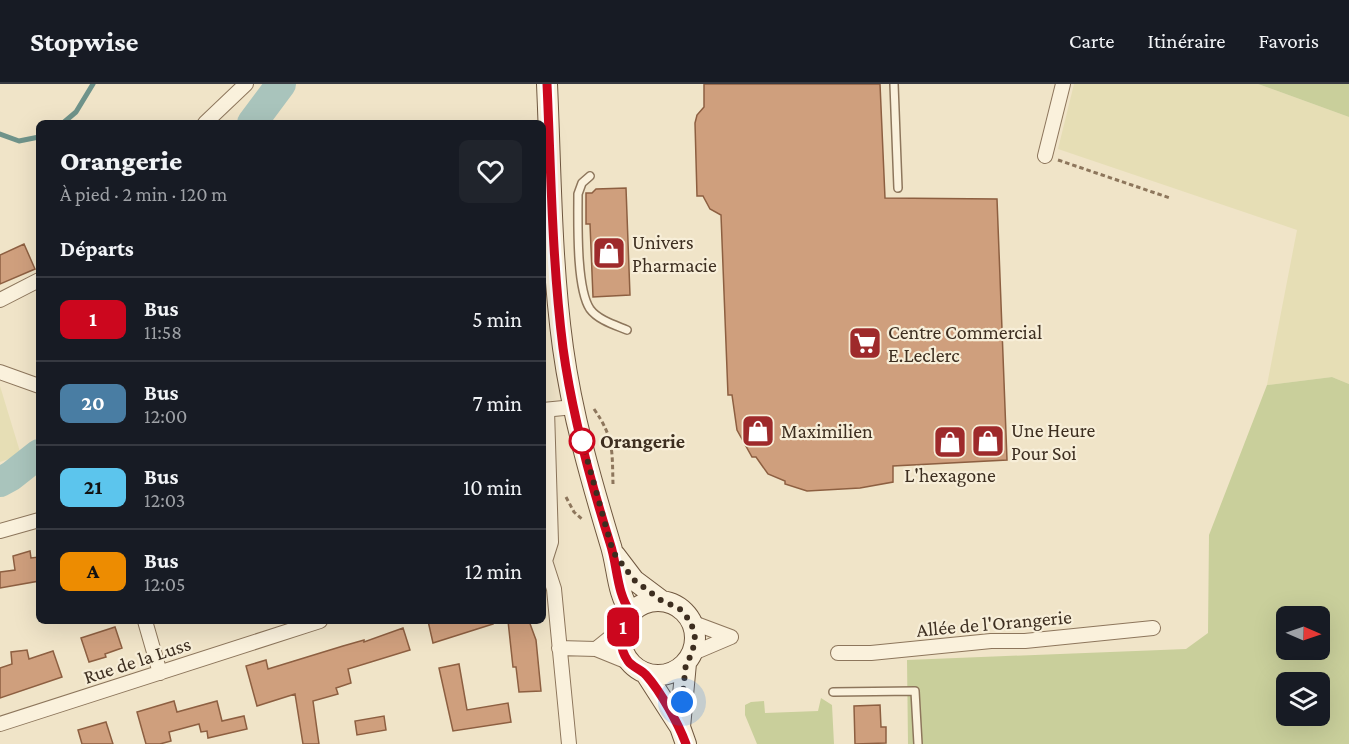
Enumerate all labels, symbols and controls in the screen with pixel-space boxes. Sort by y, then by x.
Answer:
text: Stopwise [30,26,139,57]
text: Carte [1069,29,1115,53]
text: Itinéraire [1148,29,1225,53]
text: Favoris [1258,29,1319,53]
button: heart [459,140,522,203]
text: Orangerie [60,145,182,176]
text: À pied · 2 min · 120 m [60,183,227,205]
place label: Univers Pharmacie [632,231,717,276]
shop icon: Univers Pharmacie [591,235,627,271]
text: Départs [60,236,134,261]
text: Bus [144,296,178,321]
text: 1 [89,307,97,331]
text: 5 min [472,307,522,332]
text: 11:58 [144,321,182,343]
place label: Centre Commercial E.Leclerc [888,321,1042,366]
supermarket icon: Centre Commercial E.Leclerc [847,325,883,361]
text: Bus [144,380,178,405]
text: 20 [81,391,105,415]
text: 7 min [472,391,522,416]
text: 12:00 [144,405,187,427]
shop icon: Maximilien [740,413,776,449]
place label: Une Heure Pour Soi [1011,419,1095,464]
place label: Maximilien [781,420,873,442]
shop icon: Une Heure Pour Soi [970,423,1006,459]
shop icon: L'hexagone [932,424,968,460]
marker: Orangerie [569,428,595,454]
place label: Orangerie [600,430,685,452]
text: Bus [144,464,178,489]
place label: L'hexagone [904,464,996,487]
text: 21 [84,475,102,499]
text: 10 min [463,475,522,500]
text: 12:03 [144,489,185,511]
text: Bus [144,548,178,573]
text: A [87,559,99,583]
text: 12 min [465,559,522,584]
text: 12:05 [144,573,185,595]
street label: Allée de l'Orangerie [915,605,1073,642]
north arrow [1276,606,1330,660]
map controls [1276,606,1330,726]
line badge: 1 [604,608,642,646]
text: 1 [619,615,627,639]
street label: Rue de la Luss [81,632,194,688]
button: layers [1276,672,1330,726]
your location [667,687,697,717]

